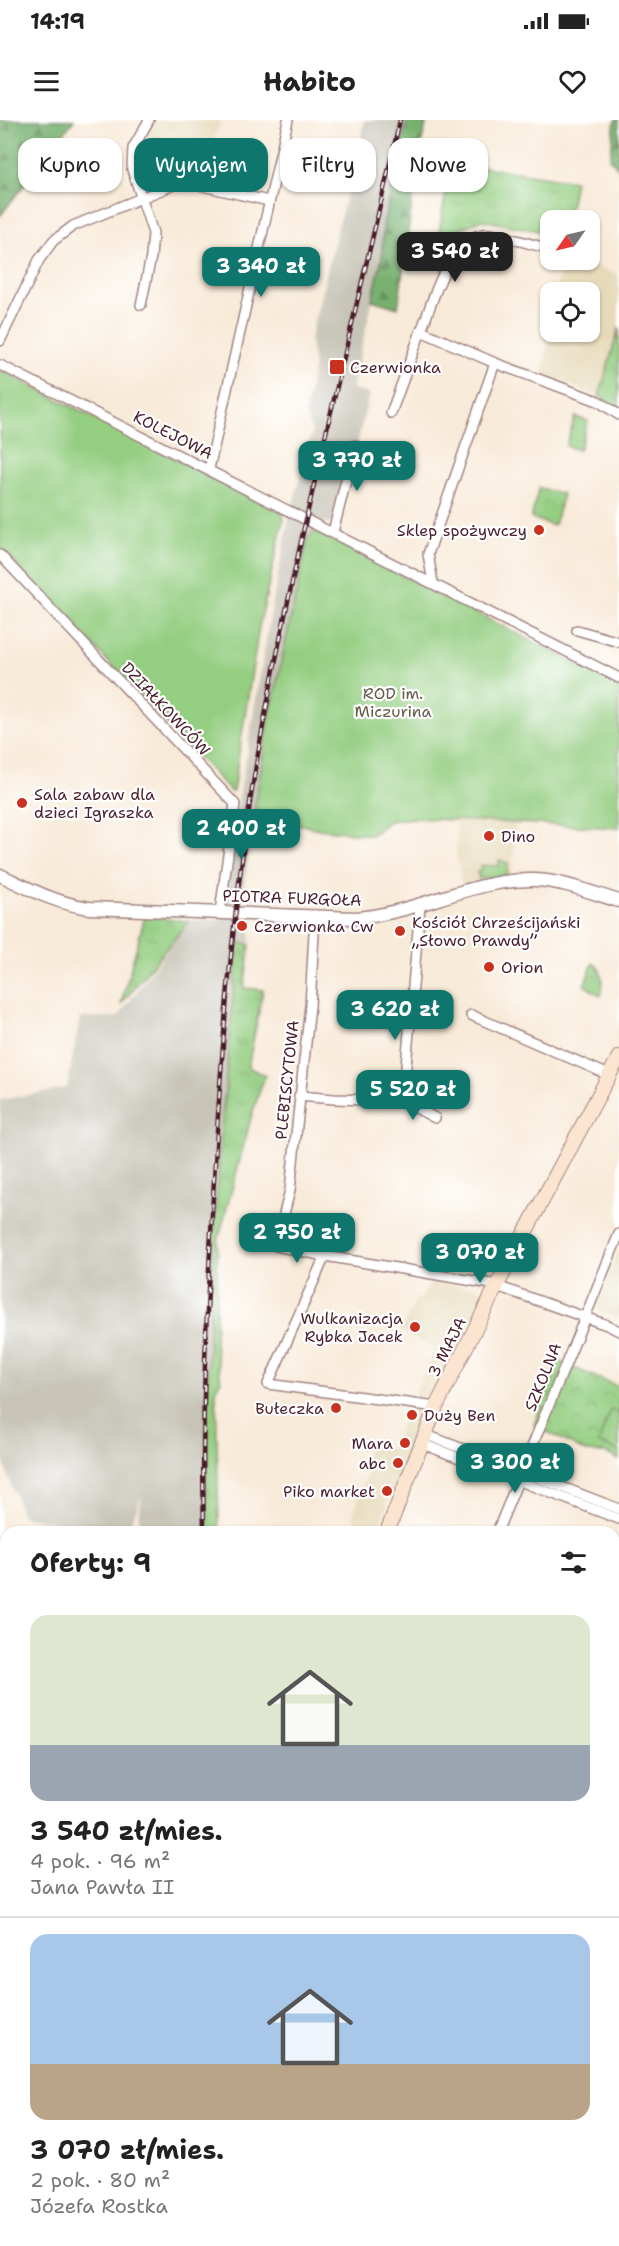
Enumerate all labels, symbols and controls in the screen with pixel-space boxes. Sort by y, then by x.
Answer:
text: 14:19 [30,7,85,36]
text: Habito [263,63,356,100]
icon: menu [30,65,63,98]
icon: heart [556,65,589,98]
chip: Kupno [18,138,122,192]
chip: Wynajem [134,138,268,192]
chip: Filtry [280,138,376,192]
chip: Nowe [388,138,488,192]
north arrow [540,210,600,270]
map controls [540,210,600,342]
pin: 3 540 zł [393,232,517,283]
text: 3 540 zł [411,238,499,264]
pin: 3 340 zł [199,247,323,298]
text: 3 340 zł [216,253,306,279]
button: locate [540,282,600,342]
place label: Czerwionka [350,357,441,378]
marker: Czerwionka [328,358,346,376]
street label: KOLEJOWA [130,406,216,464]
pin: 3 770 zł [295,441,419,492]
text: 3 770 zł [312,447,402,473]
place label: Sklep spożywczy [397,520,527,541]
marker: Sklep spożywczy [532,523,546,537]
street label: DZIAŁKOWCÓW [117,658,215,760]
park label: ROD im. Miczurina [355,683,431,722]
place label: Sala zabaw dla dzieci Igraszka [34,784,155,823]
marker: Sala zabaw dla dzieci Igraszka [15,796,29,810]
pin: 2 400 zł [179,809,303,860]
text: 2 400 zł [196,815,286,841]
place label: Dino [501,826,535,847]
marker: Dino [482,829,496,843]
street label: PIOTRA FURGOŁA [222,885,362,911]
place label: Kościół Chrześcijański „Słowo Prawdy” [411,912,581,951]
place label: Czerwionka Cw [254,916,374,937]
marker: Czerwionka Cw [235,919,249,933]
marker: Kościół Chrześcijański „Słowo Prawdy” [393,924,407,938]
place label: Orion [501,957,543,978]
marker: Orion [482,960,496,974]
pin: 3 620 zł [333,990,457,1041]
text: 3 620 zł [351,996,439,1022]
street label: PLEBISCYTOWA [270,1019,304,1141]
pin: 5 520 zł [351,1070,475,1121]
text: 5 520 zł [370,1076,456,1102]
pin: 2 750 zł [235,1213,359,1264]
text: 2 750 zł [253,1219,341,1245]
pin: 3 070 zł [418,1233,542,1284]
text: 3 070 zł [435,1239,525,1265]
place label: Wulkanizacja Rybka Jacek [300,1308,403,1347]
street label: 3 MAJA [423,1314,471,1380]
marker: Wulkanizacja Rybka Jacek [408,1320,422,1334]
street label: SZKOLNA [520,1340,566,1414]
place label: Bułeczka [255,1398,324,1419]
marker: Bułeczka [329,1401,343,1415]
place label: Duży Ben [424,1405,496,1426]
marker: Duży Ben [405,1408,419,1422]
place label: Mara [351,1433,393,1454]
marker: Mara [398,1436,412,1450]
pin: 3 300 zł [453,1443,577,1494]
text: 3 300 zł [470,1449,560,1475]
place label: abc [359,1453,386,1474]
marker: abc [391,1456,405,1470]
place label: Piko market [283,1481,375,1502]
marker: Piko market [380,1484,394,1498]
text: Oferty: 9 [30,1545,151,1580]
icon: filters [557,1546,590,1579]
icon: home [256,1654,364,1762]
text: 3 540 zł/mies. [30,1813,223,1848]
text: 4 pok. · 96 m² [30,1848,170,1874]
text: Jana Pawła II [30,1874,174,1900]
icon: home [256,1973,364,2081]
text: 3 070 zł/mies. [30,2132,224,2167]
text: 2 pok. · 80 m² [30,2167,170,2193]
text: Józefa Rostka [30,2193,168,2219]

